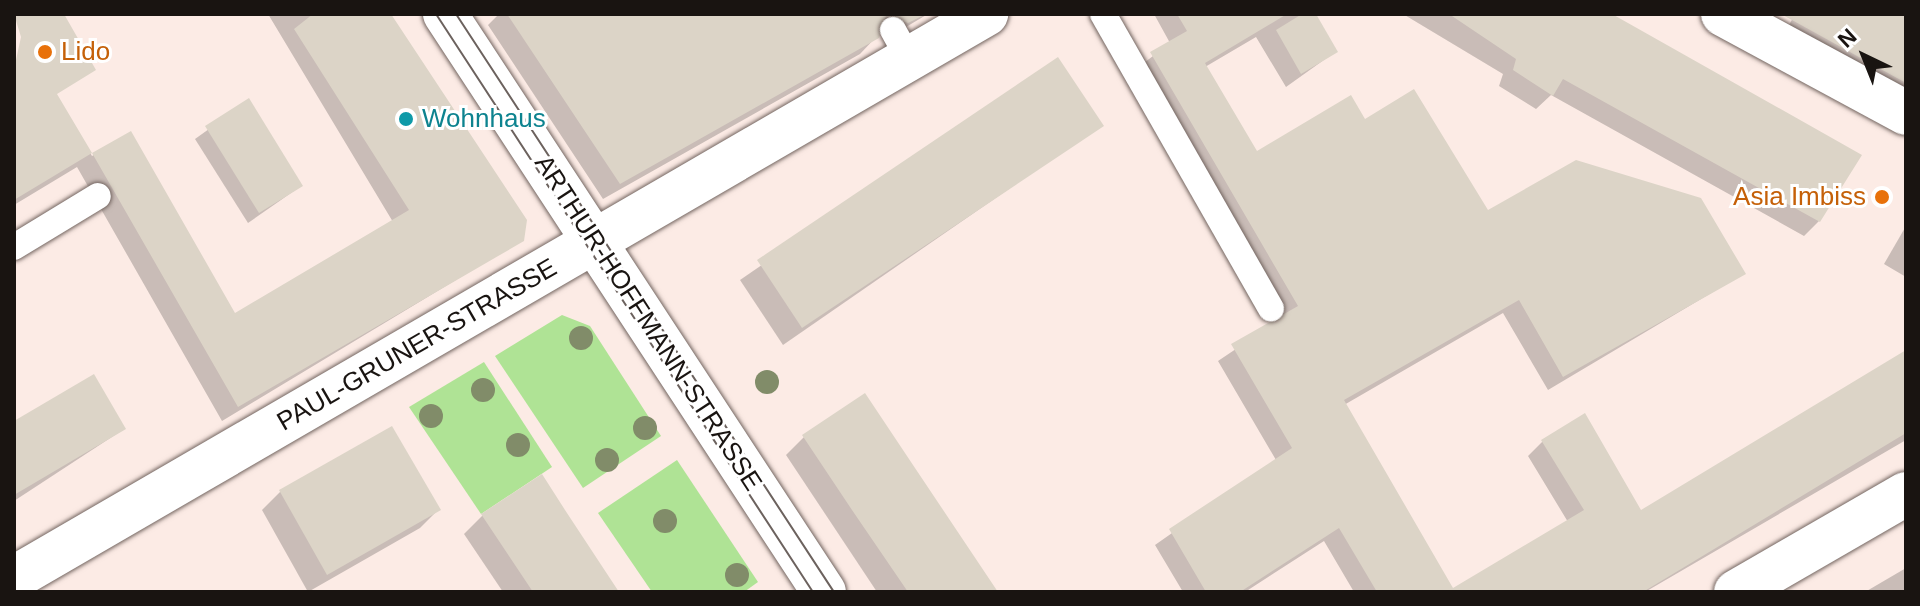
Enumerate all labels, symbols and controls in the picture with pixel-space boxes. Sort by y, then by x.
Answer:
north arrow [1824,16,1904,96]
text: N [1833,24,1862,53]
place label: Lido [61,36,110,68]
marker: Lido [36,43,54,61]
place label: Wohnhaus [422,103,546,135]
marker: Wohnhaus [397,110,415,128]
street label: ARTHUR-HOFFMANN-STRASSE [528,149,768,497]
place label: Asia Imbiss [1733,181,1866,213]
marker: Asia Imbiss [1873,188,1891,206]
street label: PAUL-GRUNER-STRASSE [272,252,562,438]

